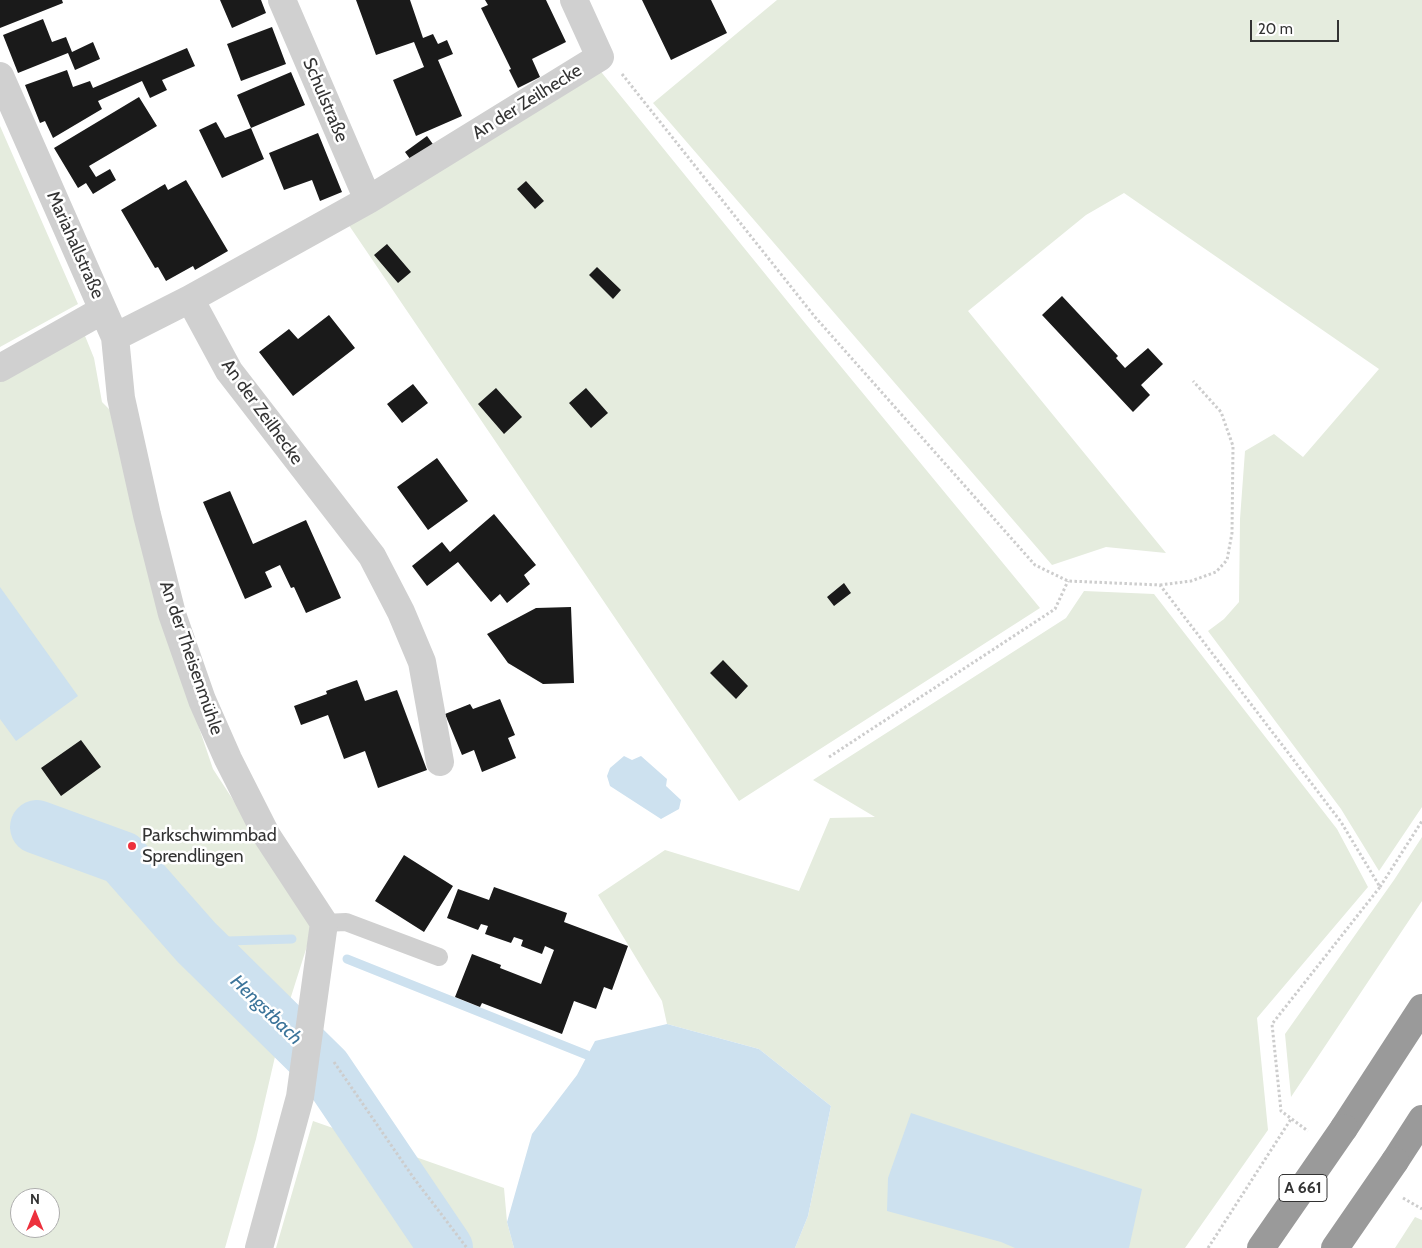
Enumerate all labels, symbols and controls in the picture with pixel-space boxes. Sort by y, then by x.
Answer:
scale bar [1252,10,1341,42]
text: 20 m [1258,20,1293,38]
street label: Schulstraße [298,55,352,145]
street label: An der Zeilhecke [468,60,586,144]
street label: Mariahallstraße [42,188,108,302]
street label: An der Zeilhecke [217,355,307,469]
street label: An der Theisenmühle [154,578,228,738]
place label: Parkschwimmbad Sprendlingen [142,825,277,868]
marker: Parkschwimmbad Sprendlingen [126,840,138,852]
water label: Hengstbach [225,970,307,1050]
road number: A 661 [1279,1174,1327,1202]
north arrow [10,1188,60,1238]
text: N [30,1190,40,1208]

